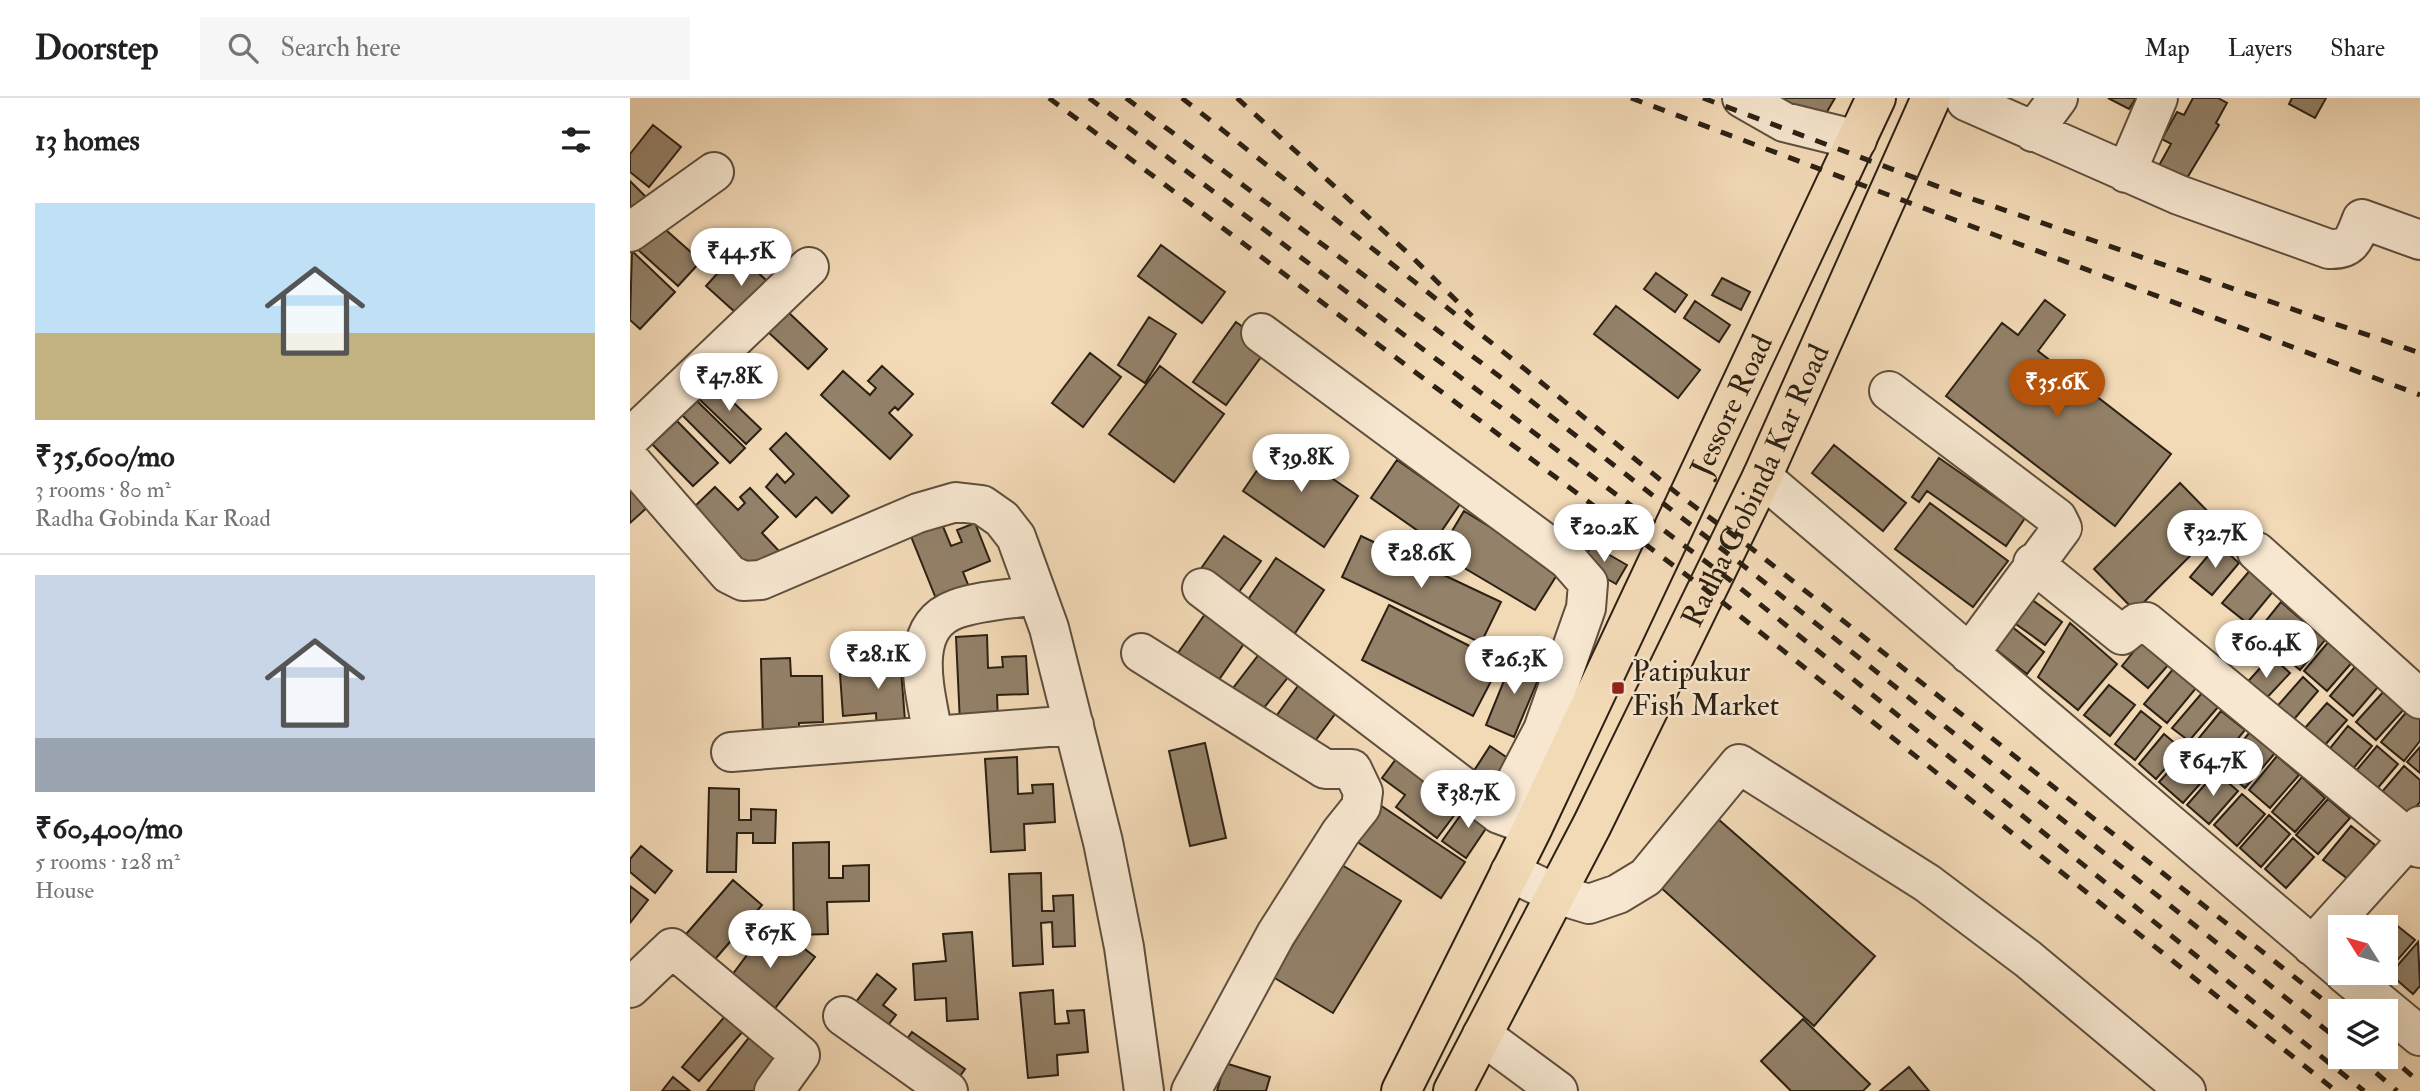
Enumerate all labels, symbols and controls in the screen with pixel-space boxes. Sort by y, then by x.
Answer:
search box [200,17,690,80]
text: Doorstep [35,28,158,69]
icon: search [224,29,262,67]
text: Search here [280,32,401,64]
text: Map [2145,33,2190,64]
text: Layers [2228,33,2292,64]
text: Share [2330,33,2385,64]
icon: filters [557,121,595,159]
text: 13 homes [35,122,140,159]
pin: ₹44.5K [684,228,798,288]
text: ₹44.5K [707,236,775,265]
icon: home [252,248,378,374]
street label: Jessore Road [1682,329,1781,483]
street label: Radha Gobinda Kar Road [1674,338,1838,633]
pin: ₹47.8K [672,354,786,413]
pin: ₹35.6K [2000,360,2114,419]
text: ₹47.8K [696,361,762,390]
text: ₹35.6K [2025,367,2089,396]
pin: ₹39.8K [1244,434,1358,494]
text: ₹35,600/mo [35,438,175,475]
text: ₹39.8K [1268,442,1334,471]
text: 3 rooms · 80 m² [35,475,171,504]
text: Radha Gobinda Kar Road [35,504,271,533]
pin: ₹20.2K [1547,504,1661,564]
pin: ₹32.7K [2158,510,2272,570]
text: ₹20.2K [1570,512,1638,541]
text: ₹32.7K [2183,518,2247,547]
pin: ₹28.6K [1364,531,1478,590]
text: ₹28.6K [1387,538,1455,567]
icon: home [252,620,378,746]
pin: ₹60.4K [2209,620,2323,680]
text: ₹60.4K [2231,628,2301,657]
pin: ₹28.1K [821,632,935,691]
pin: ₹26.3K [1457,636,1571,696]
text: ₹28.1K [846,639,910,668]
text: ₹26.3K [1481,644,1547,673]
place label: Patipukur Fish Market [1632,653,1779,724]
marker: Patipukur Fish Market [1610,680,1626,696]
pin: ₹64.7K [2156,738,2270,798]
text: ₹64.7K [2179,746,2247,775]
pin: ₹38.7K [1411,770,1525,830]
text: ₹38.7K [1437,778,1499,807]
text: ₹60,400/mo [35,810,183,847]
text: 5 rooms · 128 m² [35,847,180,876]
text: House [35,876,94,905]
pin: ₹67K [729,910,811,970]
north arrow [2328,915,2398,985]
map controls [2328,915,2398,1069]
text: ₹67K [744,918,796,947]
button: layers [2328,999,2398,1069]

